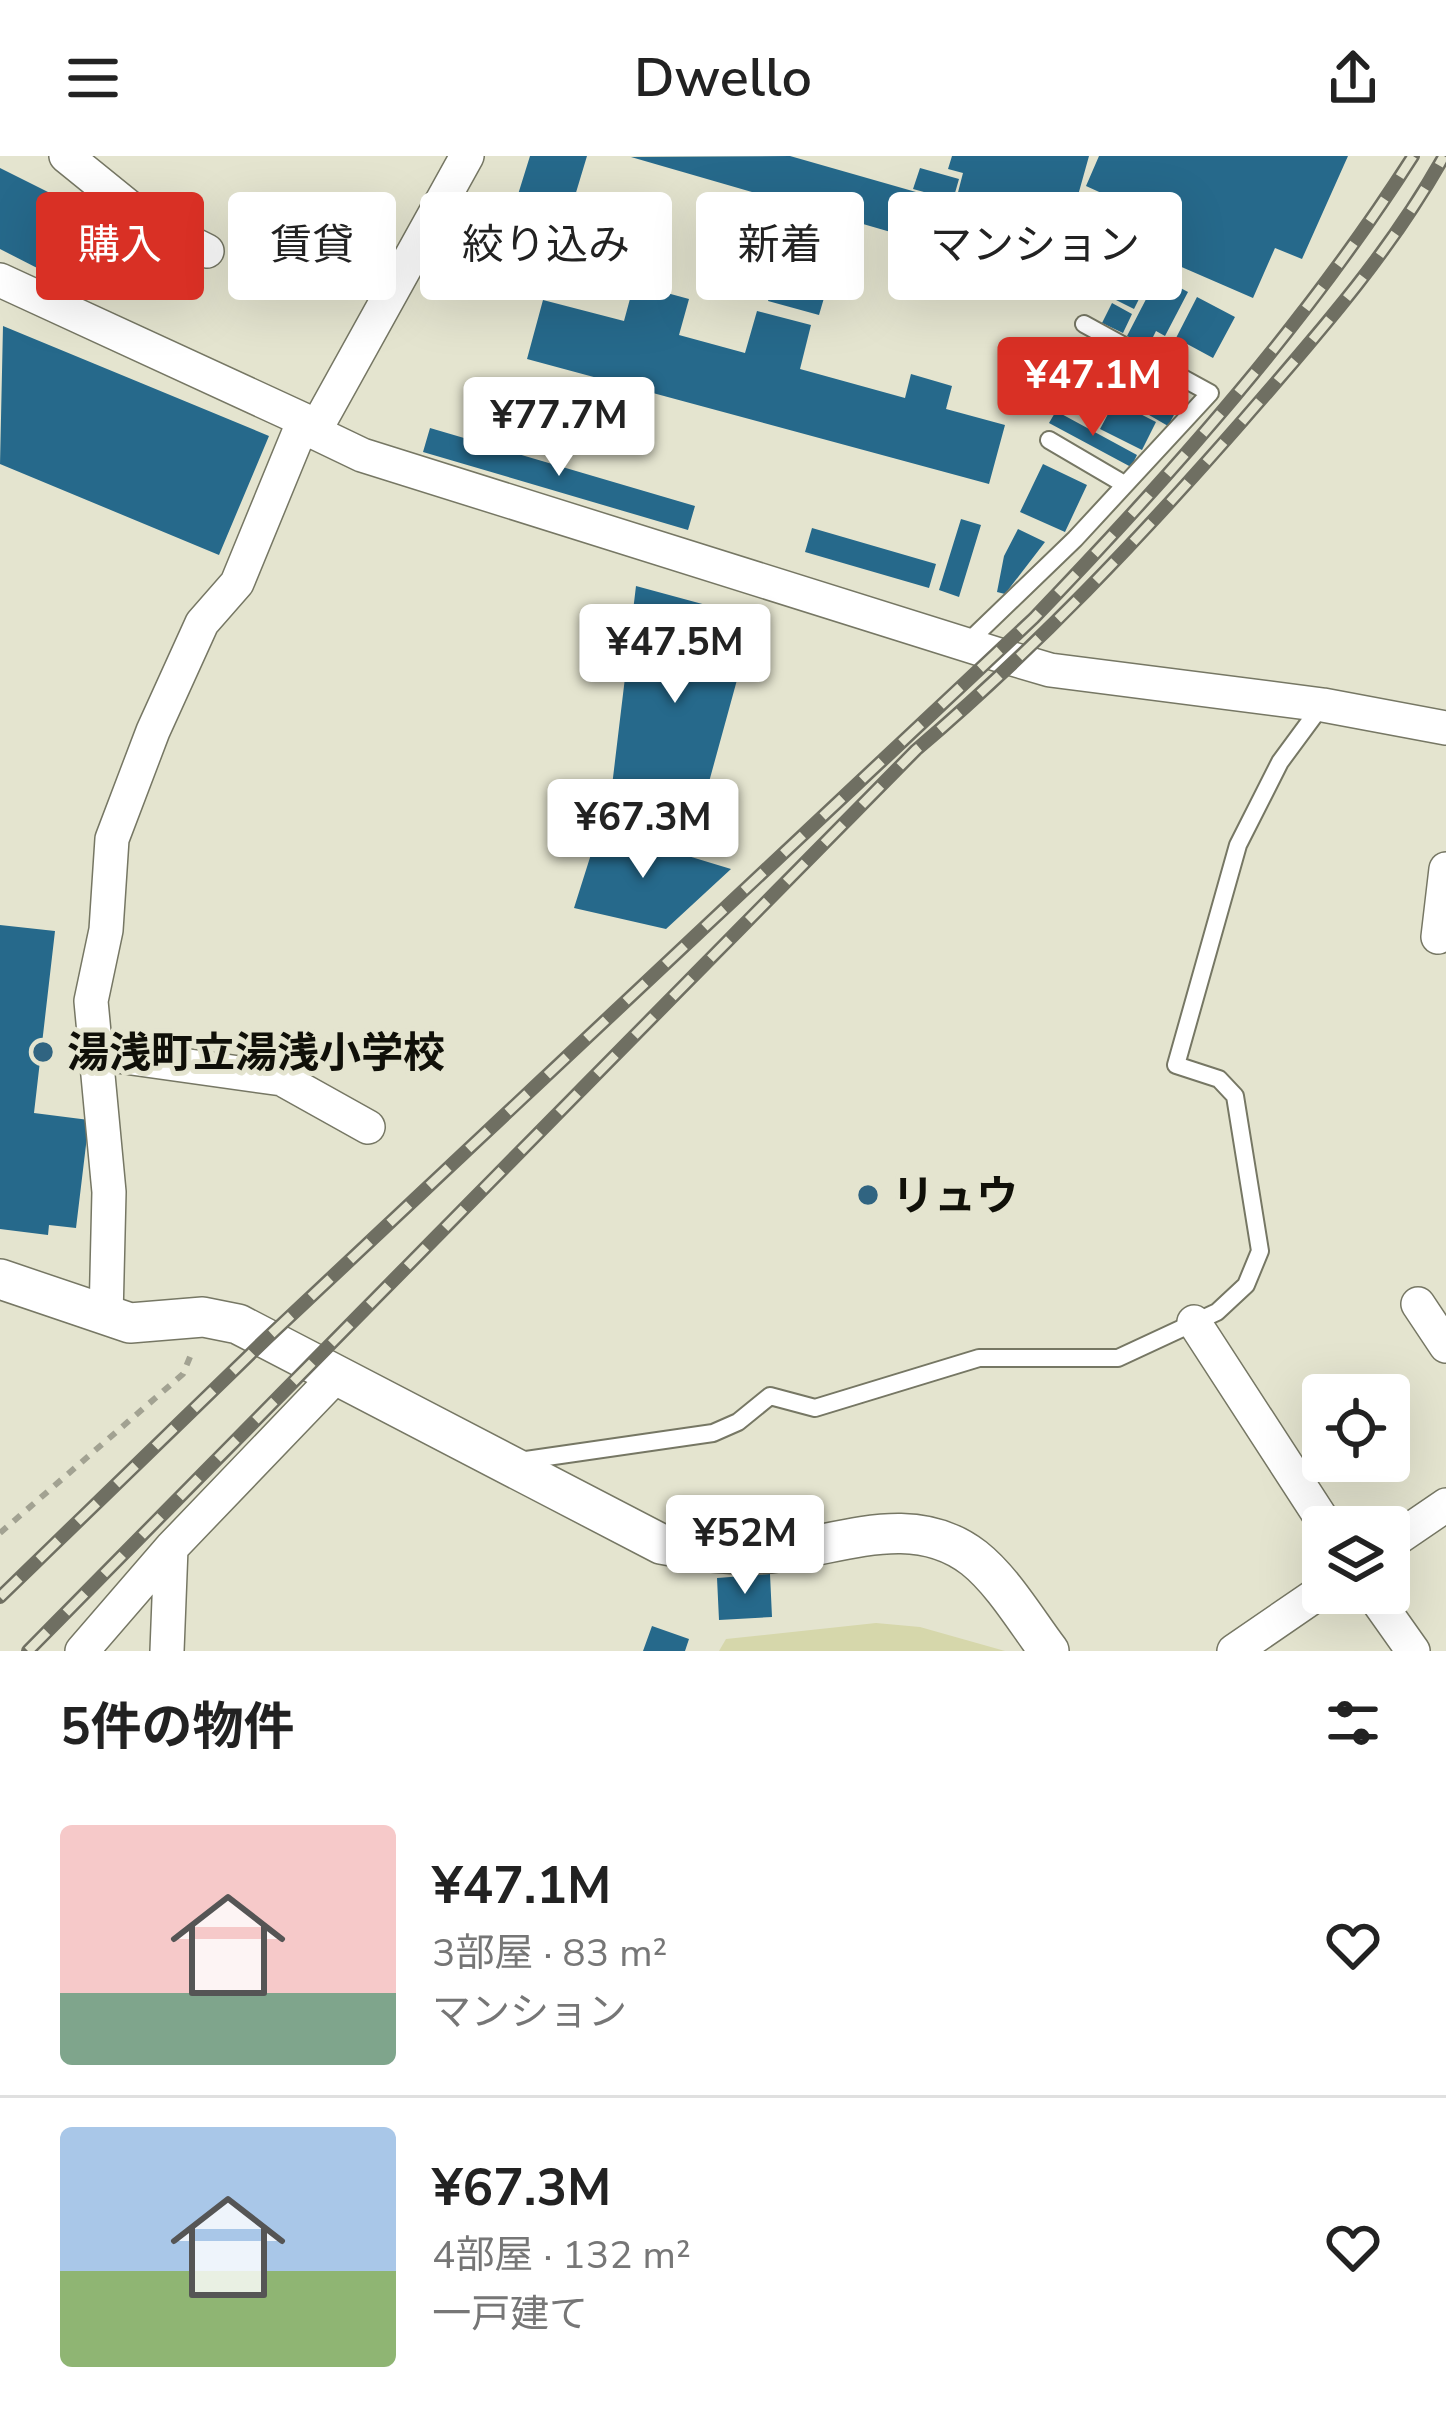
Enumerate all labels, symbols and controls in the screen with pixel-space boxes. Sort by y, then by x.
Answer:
text: Dwello [634,41,812,115]
icon: menu [60,45,126,111]
icon: share [1320,45,1386,111]
chip: 購入 [36,192,204,300]
chip: 賃貸 [228,192,396,300]
chip: 絞り込み [420,192,672,300]
chip: 新着 [696,192,864,300]
chip: マンション [888,192,1182,300]
pin: ¥47.1M [995,337,1191,439]
text: ¥47.1M [1024,349,1162,402]
pin: ¥77.7M [461,377,657,479]
text: ¥77.7M [490,389,628,442]
pin: ¥47.5M [577,604,773,706]
text: ¥47.5M [606,616,744,669]
pin: ¥67.3M [545,779,741,881]
text: ¥67.3M [574,791,712,844]
place label: 湯浅町立湯浅小学校 [67,1025,445,1082]
marker: 湯浅町立湯浅小学校 [30,1039,56,1065]
place label: リュウ [892,1168,1018,1225]
marker: リュウ [855,1182,881,1208]
map controls [1302,1374,1410,1614]
button: locate [1302,1374,1410,1482]
pin: ¥52M [674,1495,816,1597]
button: layers [1302,1506,1410,1614]
text: ¥52M [693,1507,797,1560]
icon: filters [1320,1690,1386,1756]
text: 5件の物件 [60,1692,295,1762]
text: ¥47.1M [432,1851,611,1921]
icon: home [156,1873,300,2017]
icon: heart [1320,1912,1386,1978]
text: 3部屋 · 83 m² [432,1927,667,1980]
text: マンション [432,1986,627,2039]
text: ¥67.3M [432,2153,611,2223]
icon: home [156,2175,300,2319]
icon: heart [1320,2214,1386,2280]
text: 4部屋 · 132 m² [432,2229,691,2282]
text: 一戸建て [432,2288,588,2341]

